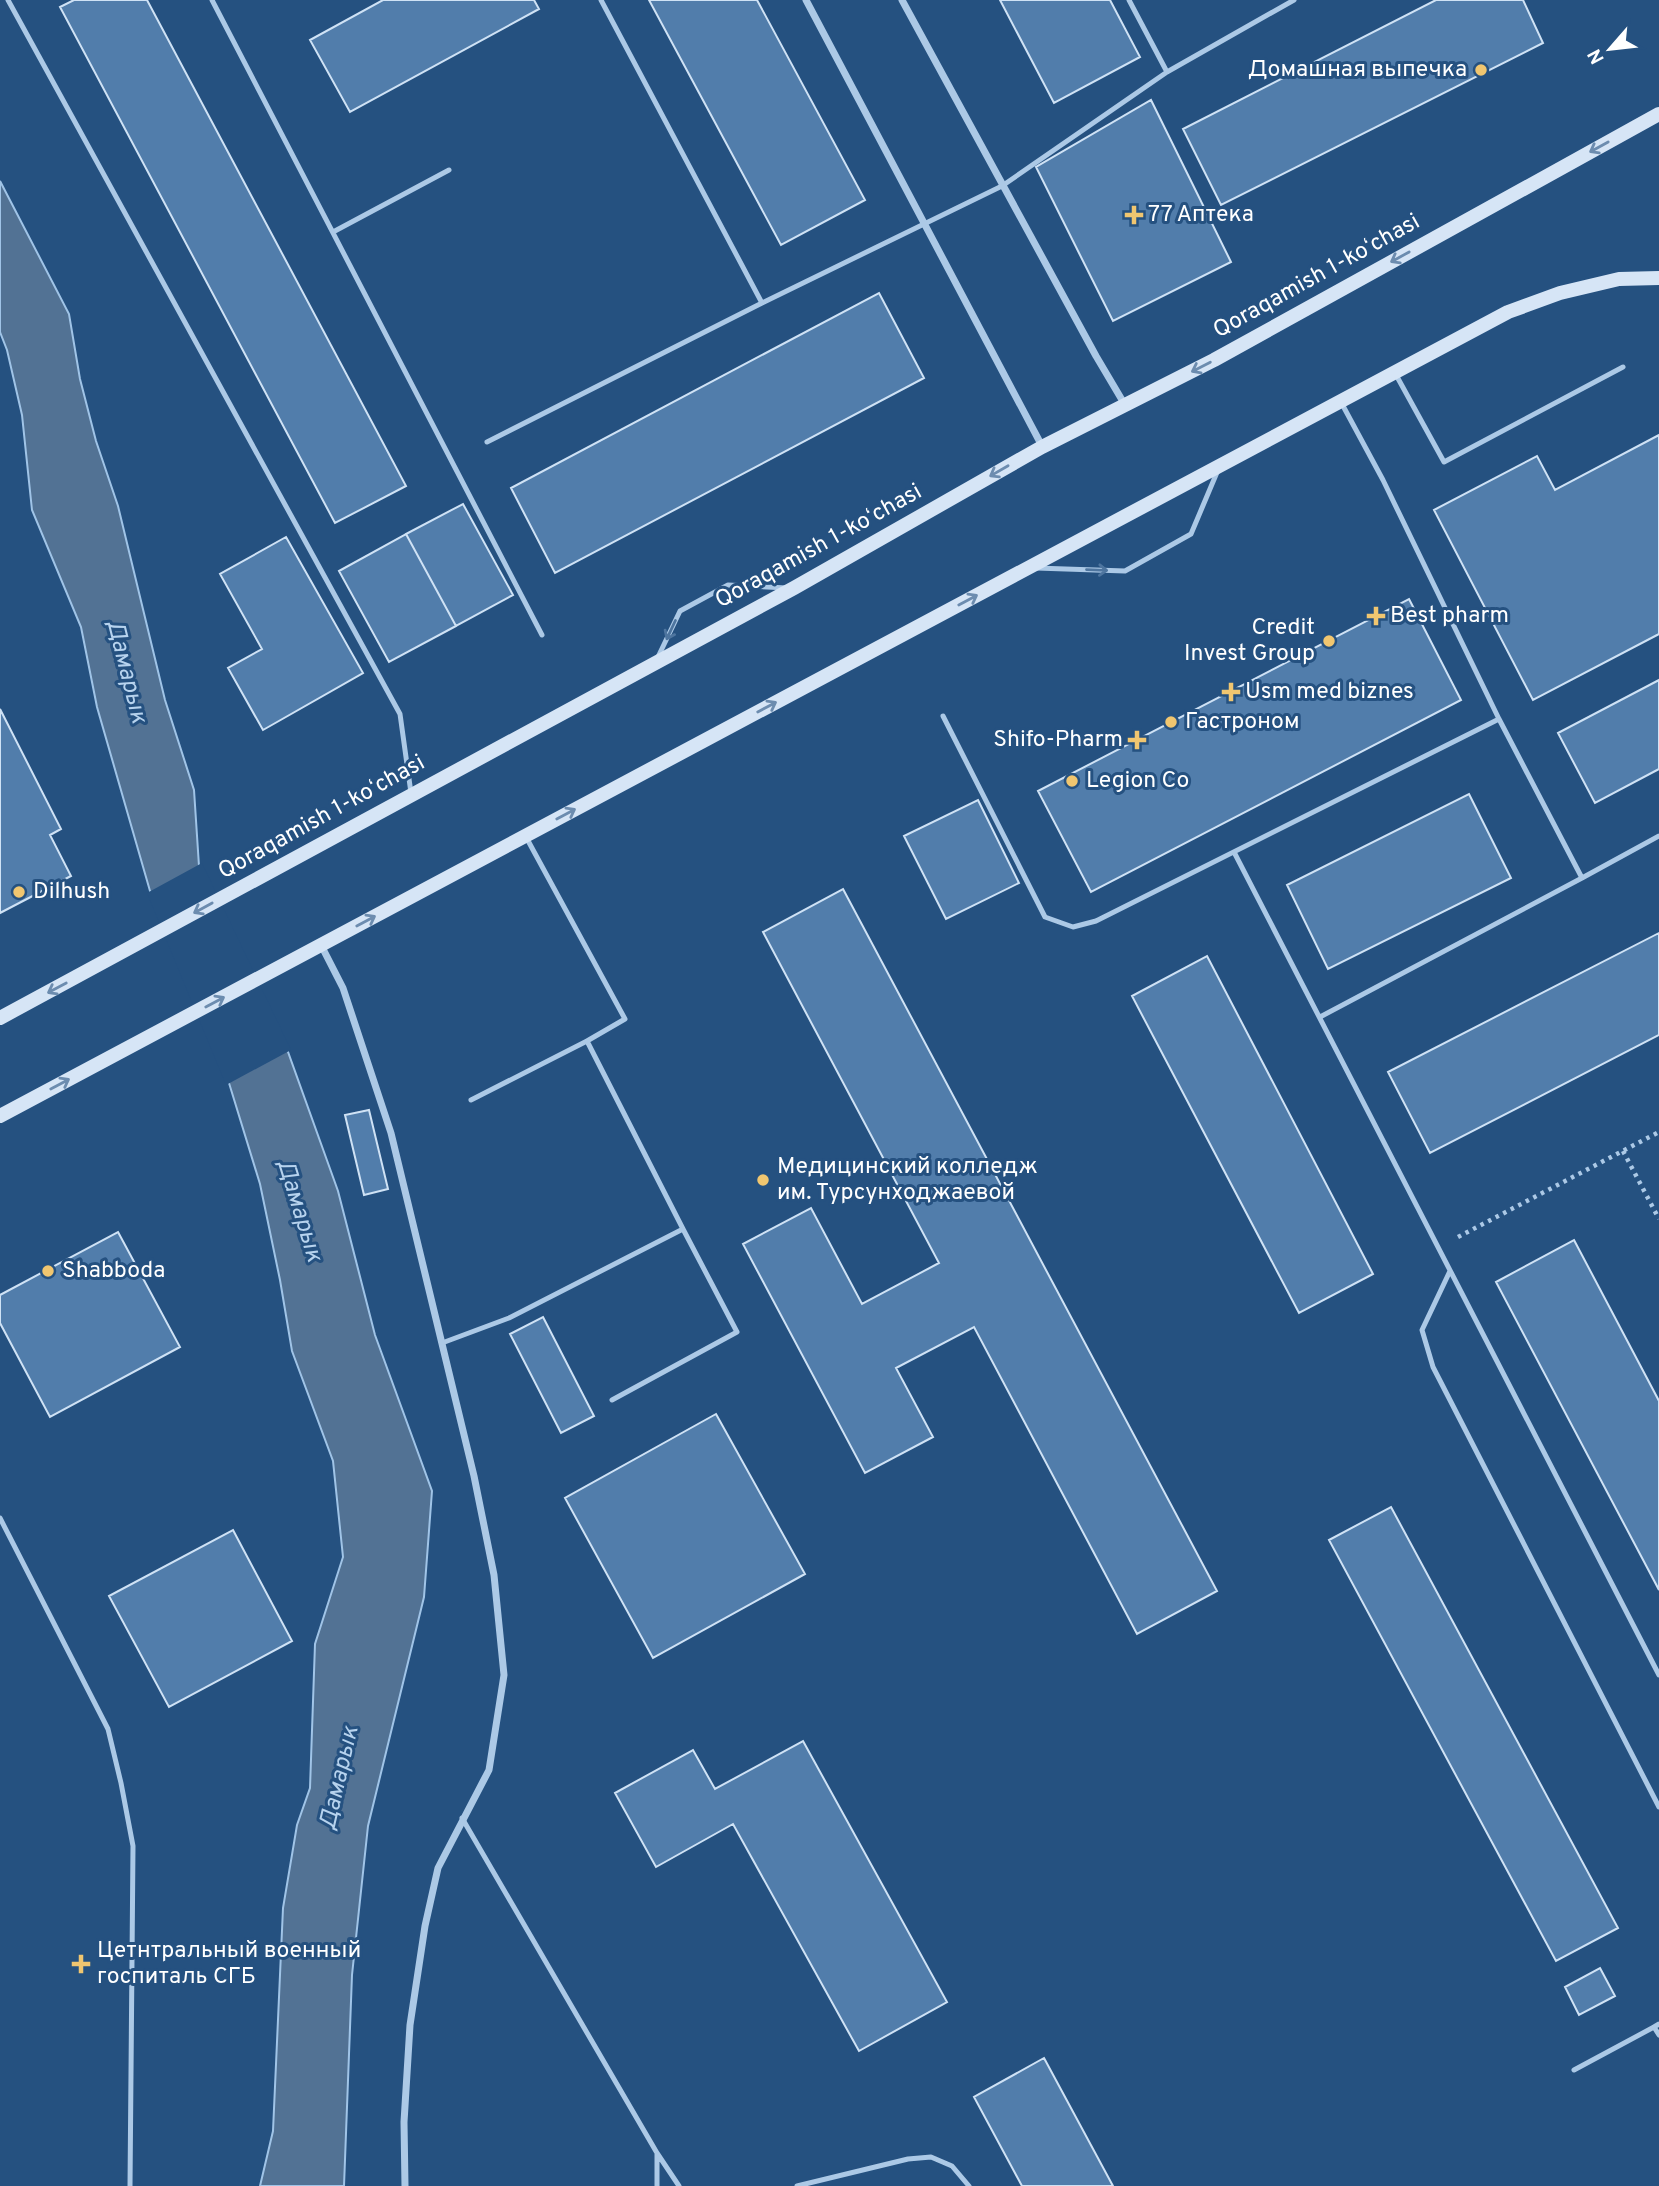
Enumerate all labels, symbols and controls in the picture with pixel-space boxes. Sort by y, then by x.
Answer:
north arrow [1575,14,1645,84]
text: N [1583,44,1611,68]
place label: Домашная выпечка [1248,56,1467,85]
marker: Домашная выпечка [1473,62,1489,78]
one-way arrow [1590,140,1610,154]
place label: 77 Аптека [1148,201,1254,230]
marker: 77 Аптека [1126,207,1142,223]
street label: Qoraqamish 1-koʻchasi [1209,208,1425,346]
one-way arrow [1391,250,1411,264]
one-way arrow [1191,360,1212,374]
one-way arrow [989,465,1010,478]
street label: Qoraqamish 1-koʻchasi [711,478,927,616]
one-way arrow [1085,564,1108,577]
one-way arrow [957,593,978,606]
place label: Best pharm [1390,602,1509,631]
marker: Best pharm [1368,608,1384,624]
place label: Сredit Invest Group [1184,614,1315,669]
water label: Дамарык [99,617,153,727]
one-way arrow [664,619,678,640]
marker: Сredit Invest Group [1321,633,1337,649]
place label: Usm med biznes [1245,678,1414,707]
marker: Usm med biznes [1223,684,1239,700]
one-way arrow [756,700,777,713]
place label: Гастроном [1185,708,1300,737]
marker: Гастроном [1163,714,1179,730]
place label: Shifo-Pharm [993,726,1123,755]
marker: Shifo-Pharm [1129,732,1145,748]
street label: Qoraqamish 1-koʻchasi [214,749,430,887]
place label: Legion Co [1086,767,1189,796]
marker: Legion Co [1064,773,1080,789]
one-way arrow [555,807,576,820]
place label: Dilhush [33,878,110,907]
marker: Dilhush [11,884,27,900]
one-way arrow [194,902,214,916]
one-way arrow [355,914,375,928]
one-way arrow [47,982,68,995]
one-way arrow [204,995,224,1009]
one-way arrow [49,1077,70,1090]
place label: Медицинский колледж им. Турсунходжаевой [777,1153,1038,1208]
water label: Дамарык [269,1156,329,1266]
marker: Медицинский колледж им. Турсунходжаевой [755,1172,771,1188]
place label: Shabboda [62,1257,165,1286]
marker: Shabboda [40,1263,56,1279]
water label: Дамарык [314,1723,367,1833]
place label: Цетнтральный военный госпиталь СГБ [97,1937,361,1992]
marker: Цетнтральный военный госпиталь СГБ [71,1954,91,1974]

